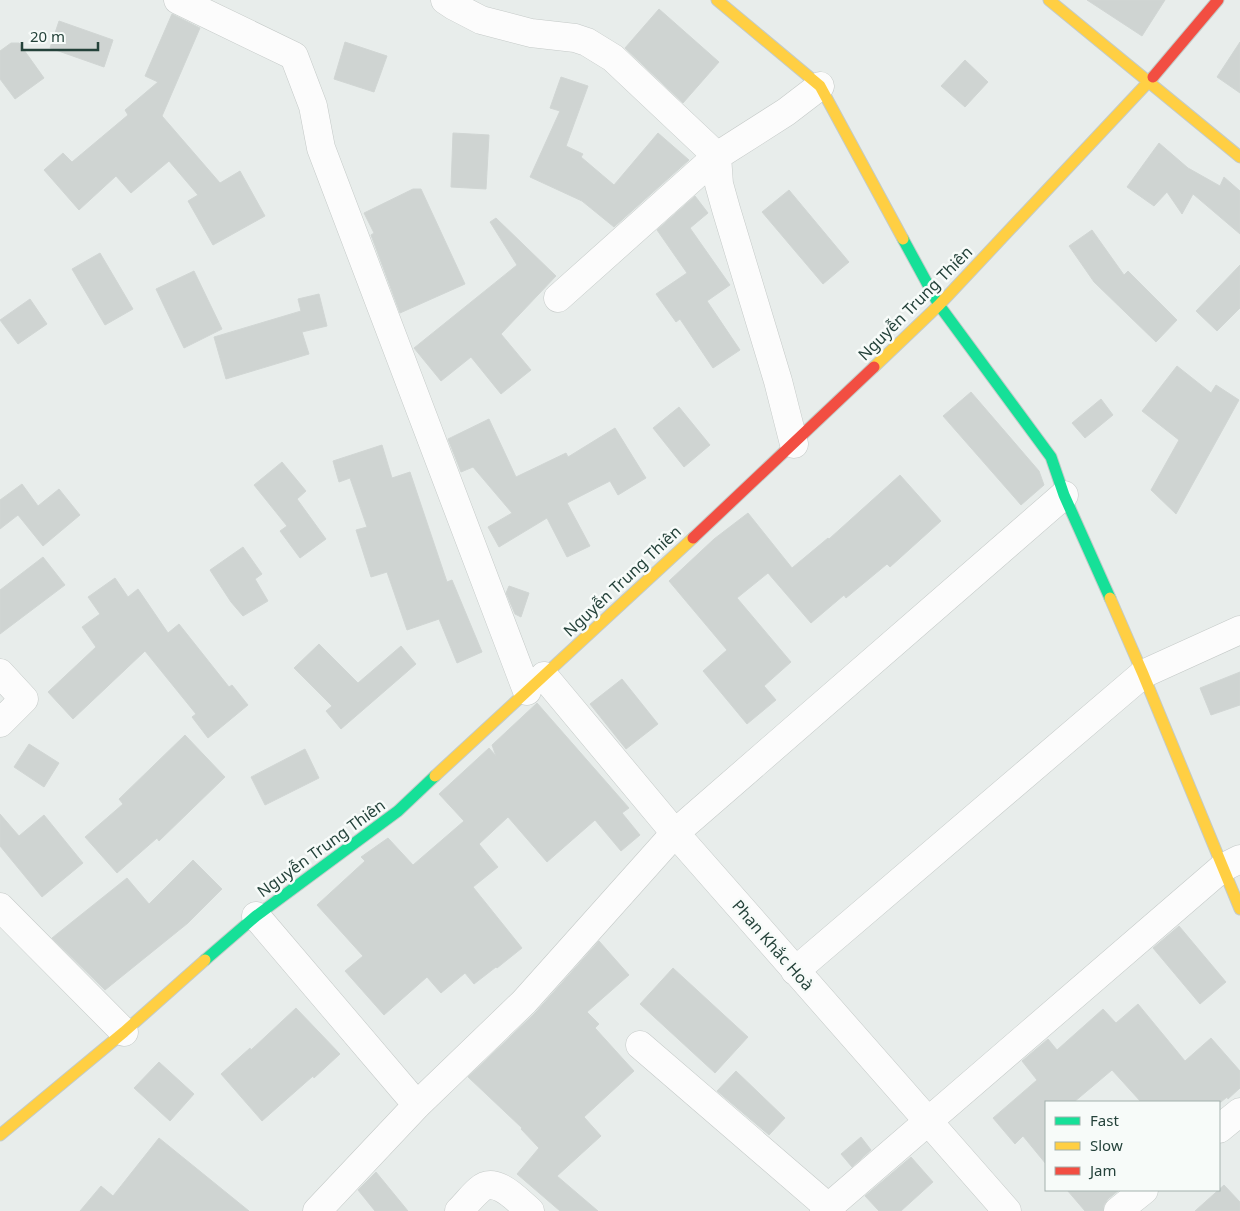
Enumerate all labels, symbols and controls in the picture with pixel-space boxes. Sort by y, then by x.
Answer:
scale bar [22,20,99,52]
text: 20 m [30,26,65,46]
street label: Nguyễn Trung Thiên [853,241,977,365]
street label: Nguyễn Trung Thiên [558,521,686,641]
street label: Nguyễn Trung Thiên [252,794,390,902]
street label: Phan Khắc Hoà [727,895,819,995]
legend [1045,1101,1220,1191]
text: Fast [1090,1110,1119,1130]
text: Slow [1090,1135,1123,1155]
text: Jam [1088,1160,1117,1180]

